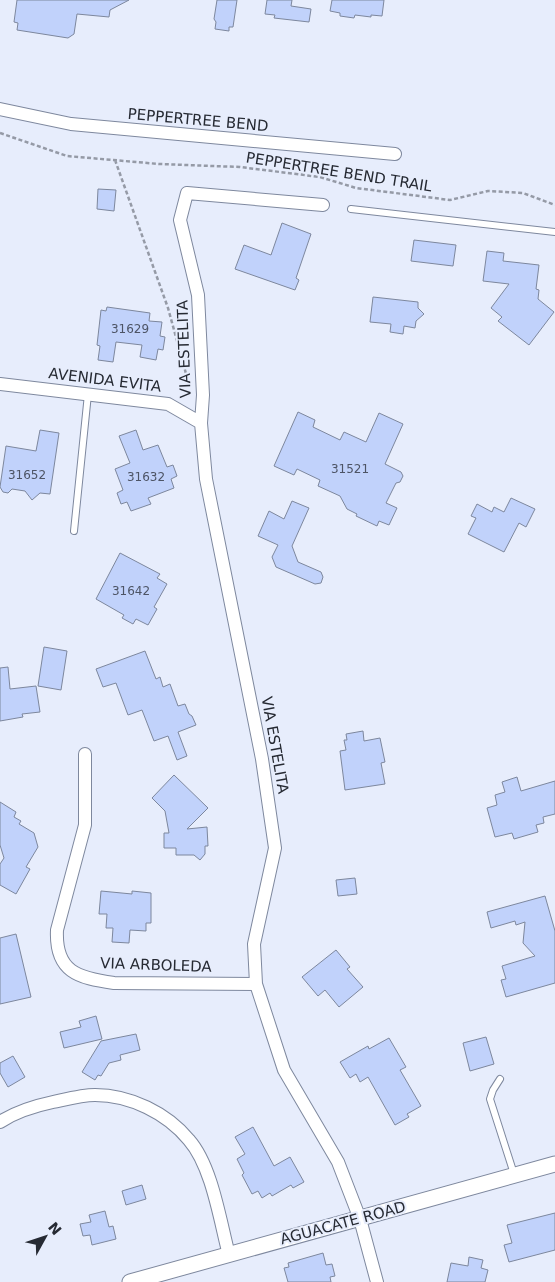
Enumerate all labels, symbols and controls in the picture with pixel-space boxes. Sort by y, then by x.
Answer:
street label: PEPPERTREE BEND [127,105,269,135]
street label: PEPPERTREE BEND TRAIL [245,148,434,196]
street label: VIA ESTELITA [173,299,195,398]
house number: 31629 [111,322,149,336]
street label: AVENIDA EVITA [48,364,163,396]
house number: 31521 [331,462,369,476]
house number: 31652 [8,468,46,482]
house number: 31632 [127,470,165,484]
house number: 31642 [112,584,150,598]
street label: VIA ESTELITA [258,695,293,796]
street label: VIA ARBOLEDA [100,954,213,976]
street label: AGUACATE ROAD [278,1198,408,1248]
north arrow [20,1212,70,1262]
text: N [45,1219,65,1238]

